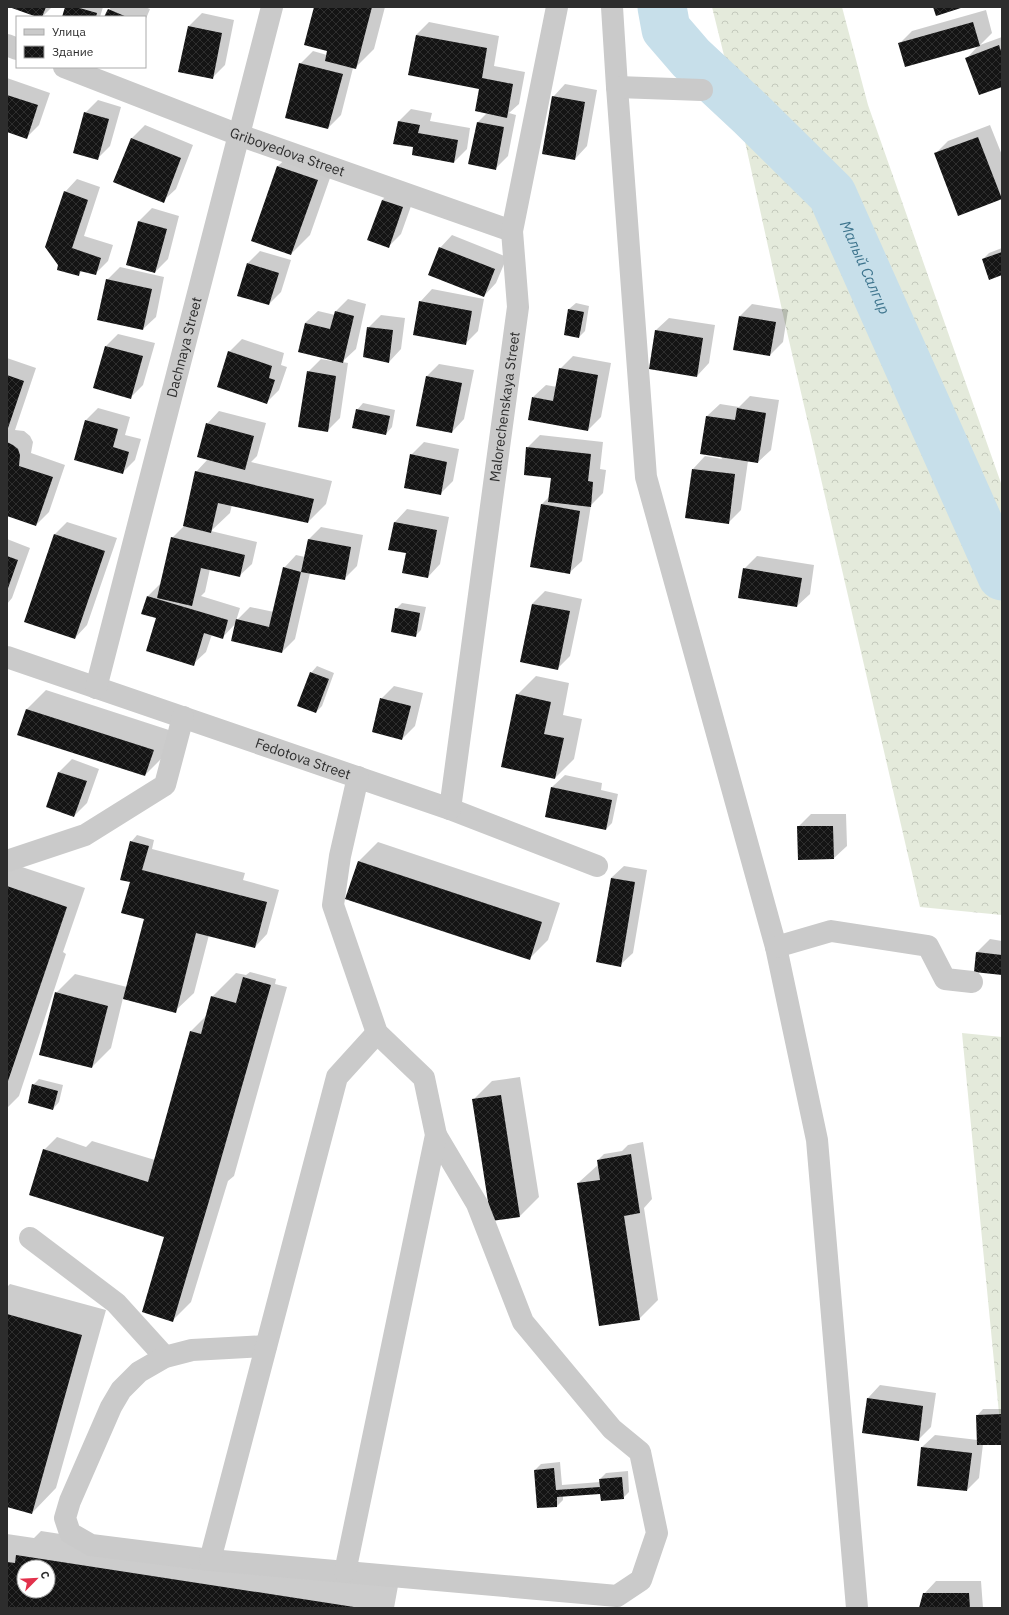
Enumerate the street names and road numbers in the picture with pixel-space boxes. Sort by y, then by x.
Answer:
street label: Griboyedova Street [227,123,347,181]
street label: Dachnaya Street [162,295,206,399]
street label: Malorechenskaya Street [485,330,524,483]
street label: Fedotova Street [253,734,353,783]

